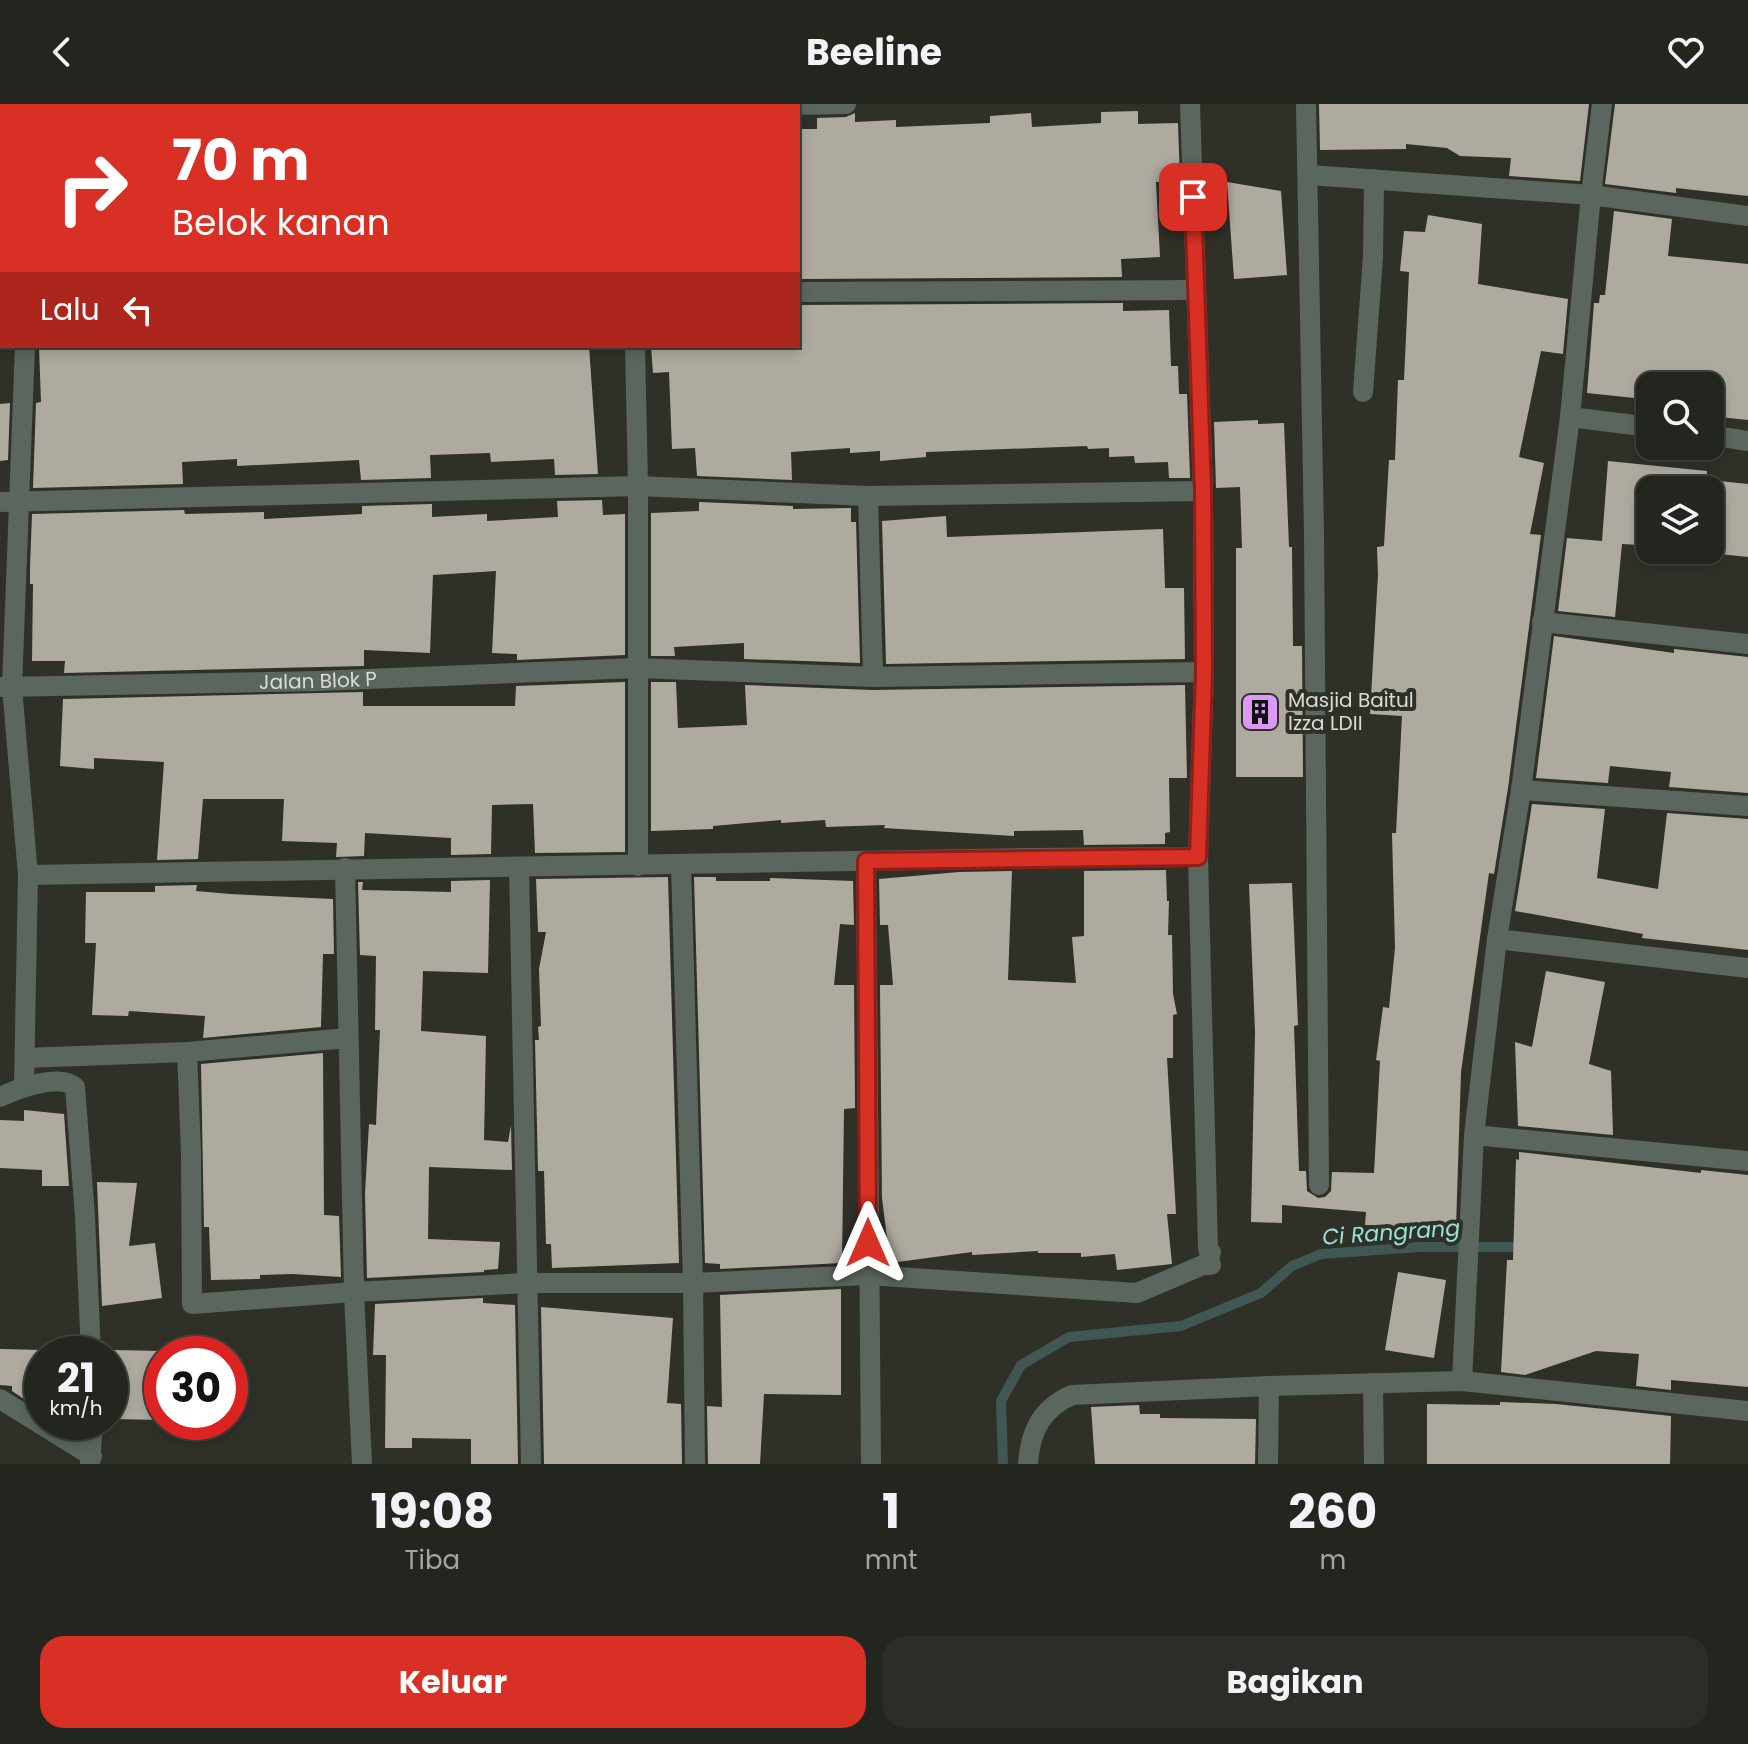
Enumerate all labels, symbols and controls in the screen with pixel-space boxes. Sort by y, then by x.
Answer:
text: Beeline [806,27,942,78]
icon: back [40,30,84,74]
icon: heart [1664,30,1708,74]
text: 70 m [172,121,310,200]
icon: right [40,136,144,240]
pin [1159,163,1227,231]
icon: arrive [1171,175,1215,219]
text: Belok kanan [172,197,390,248]
text: Lalu [40,288,100,331]
icon: left [116,288,160,332]
map controls [1636,372,1724,564]
button: search [1636,372,1724,460]
button: layers [1636,476,1724,564]
street label: Jalan Blok P [259,665,377,696]
place label: Masjid Baitul Izza LDII [1288,686,1414,737]
building icon: Masjid Baitul Izza LDII [1239,691,1281,733]
position arrow [826,1201,910,1285]
water label: Ci Rangrang [1321,1212,1461,1253]
speed limit sign: 30 [144,1336,248,1440]
text: 21 [57,1350,95,1406]
text: km/h [49,1394,103,1422]
text: 19:08 [371,1478,494,1545]
text: 1 [882,1478,900,1545]
text: 260 [1288,1478,1377,1545]
text: Tiba [405,1542,460,1578]
text: mnt [865,1542,918,1578]
text: m [1319,1542,1346,1578]
button: Keluar [40,1636,866,1728]
button: Bagikan [882,1636,1708,1728]

